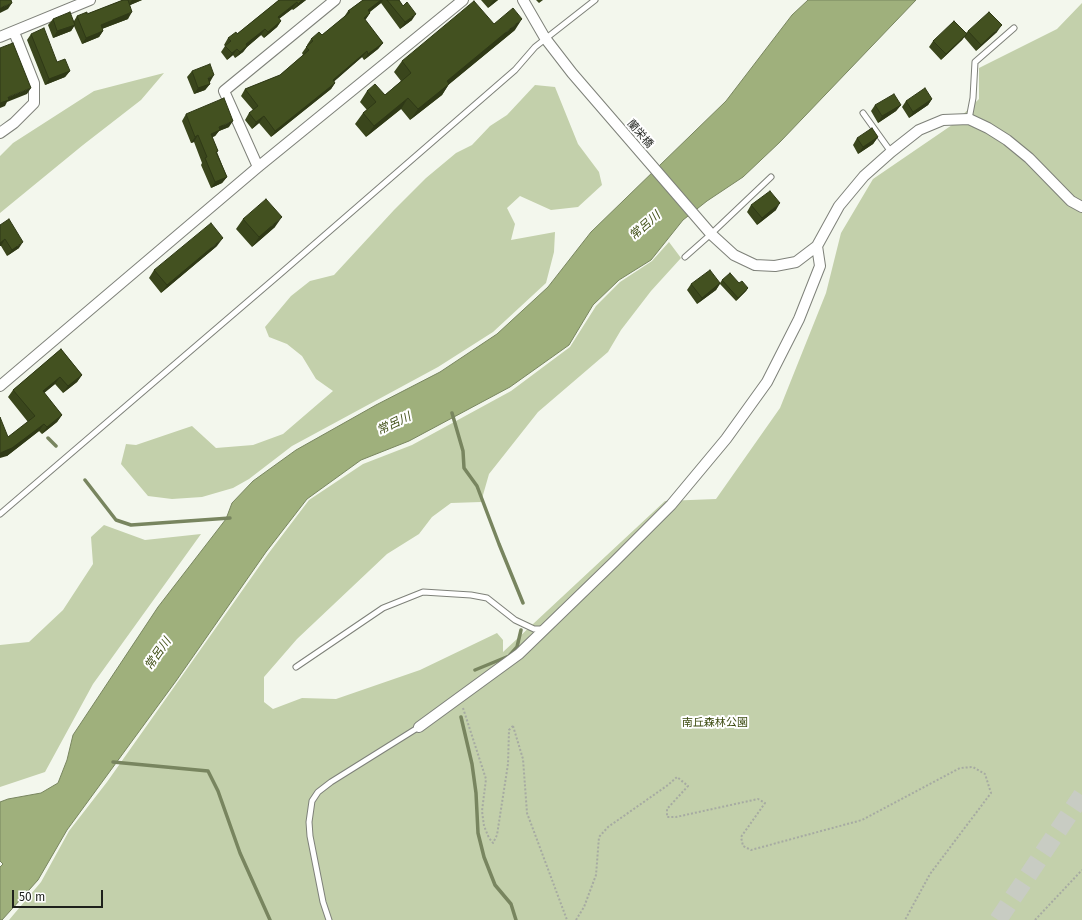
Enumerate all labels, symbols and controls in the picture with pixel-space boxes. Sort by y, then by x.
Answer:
street label: 蘭栄橋 [624,117,656,151]
water label: 常呂川 [627,209,663,243]
water label: 常呂川 [375,410,413,438]
water label: 常呂川 [142,635,174,673]
park label: 南丘森林公園 [682,716,748,730]
scale bar [14,882,105,908]
text: 50 m [19,890,45,904]

